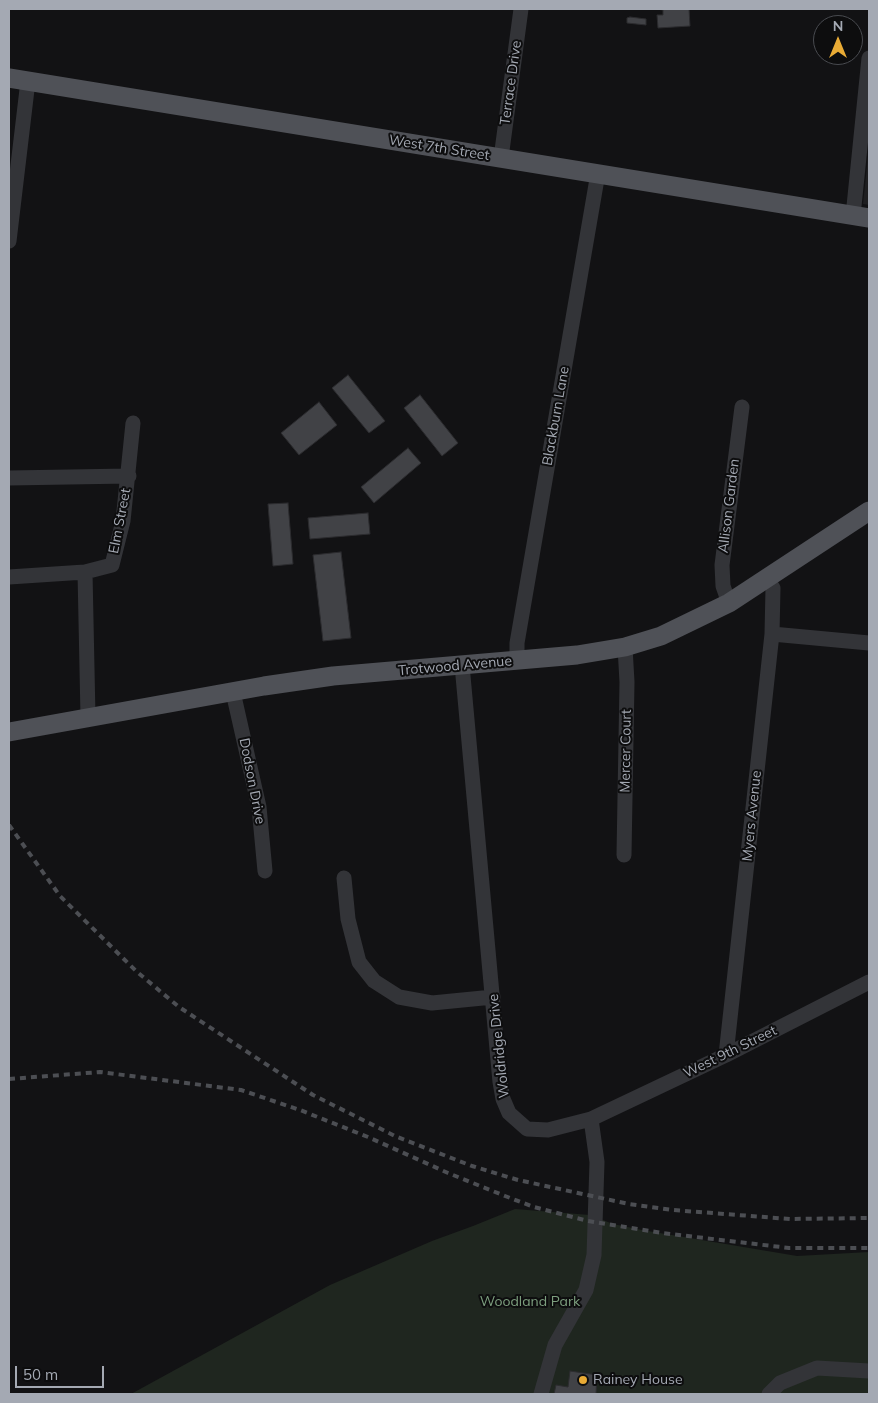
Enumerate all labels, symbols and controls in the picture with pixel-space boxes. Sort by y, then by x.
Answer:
north arrow [813,15,863,65]
text: N [833,17,843,35]
street label: Terrace Drive [497,40,525,126]
street label: West 7th Street [387,132,491,164]
street label: Blackburn Lane [539,365,573,467]
street label: Allison Garden [715,458,743,554]
street label: Elm Street [105,487,135,555]
street label: Trotwood Avenue [397,653,513,679]
street label: Mercer Court [617,709,635,793]
street label: Dodson Drive [235,736,269,826]
street label: Myers Avenue [739,770,765,862]
street label: Woldridge Drive [485,993,513,1099]
street label: West 9th Street [681,1022,779,1082]
park label: Woodland Park [480,1294,580,1310]
scale bar [18,1356,106,1388]
text: 50 m [23,1365,58,1384]
place label: Rainey House [593,1372,683,1388]
marker: Rainey House [577,1374,589,1386]

